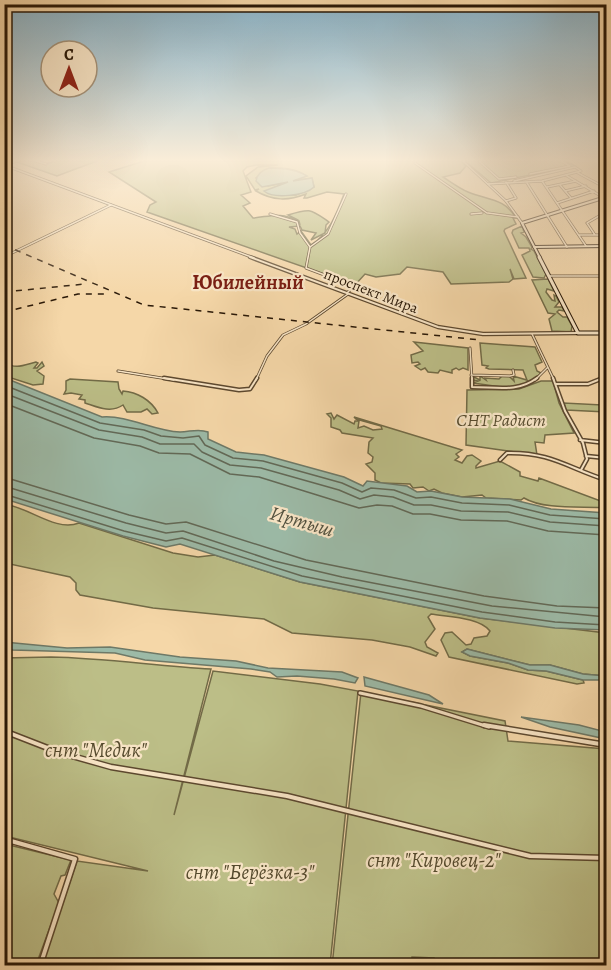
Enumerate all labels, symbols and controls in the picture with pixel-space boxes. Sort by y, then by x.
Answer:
north arrow [39,39,99,99]
text: С [64,44,74,66]
street label: проспект Мира [321,264,421,318]
district label: Юбилейный [192,269,304,296]
park label: СНТ Радист [456,408,546,432]
water label: Иртыш [267,499,337,544]
park label: снт "Медик" [45,736,148,764]
park label: снт "Кировец-2" [367,846,502,874]
park label: снт "Берёзка-3" [186,858,315,886]

